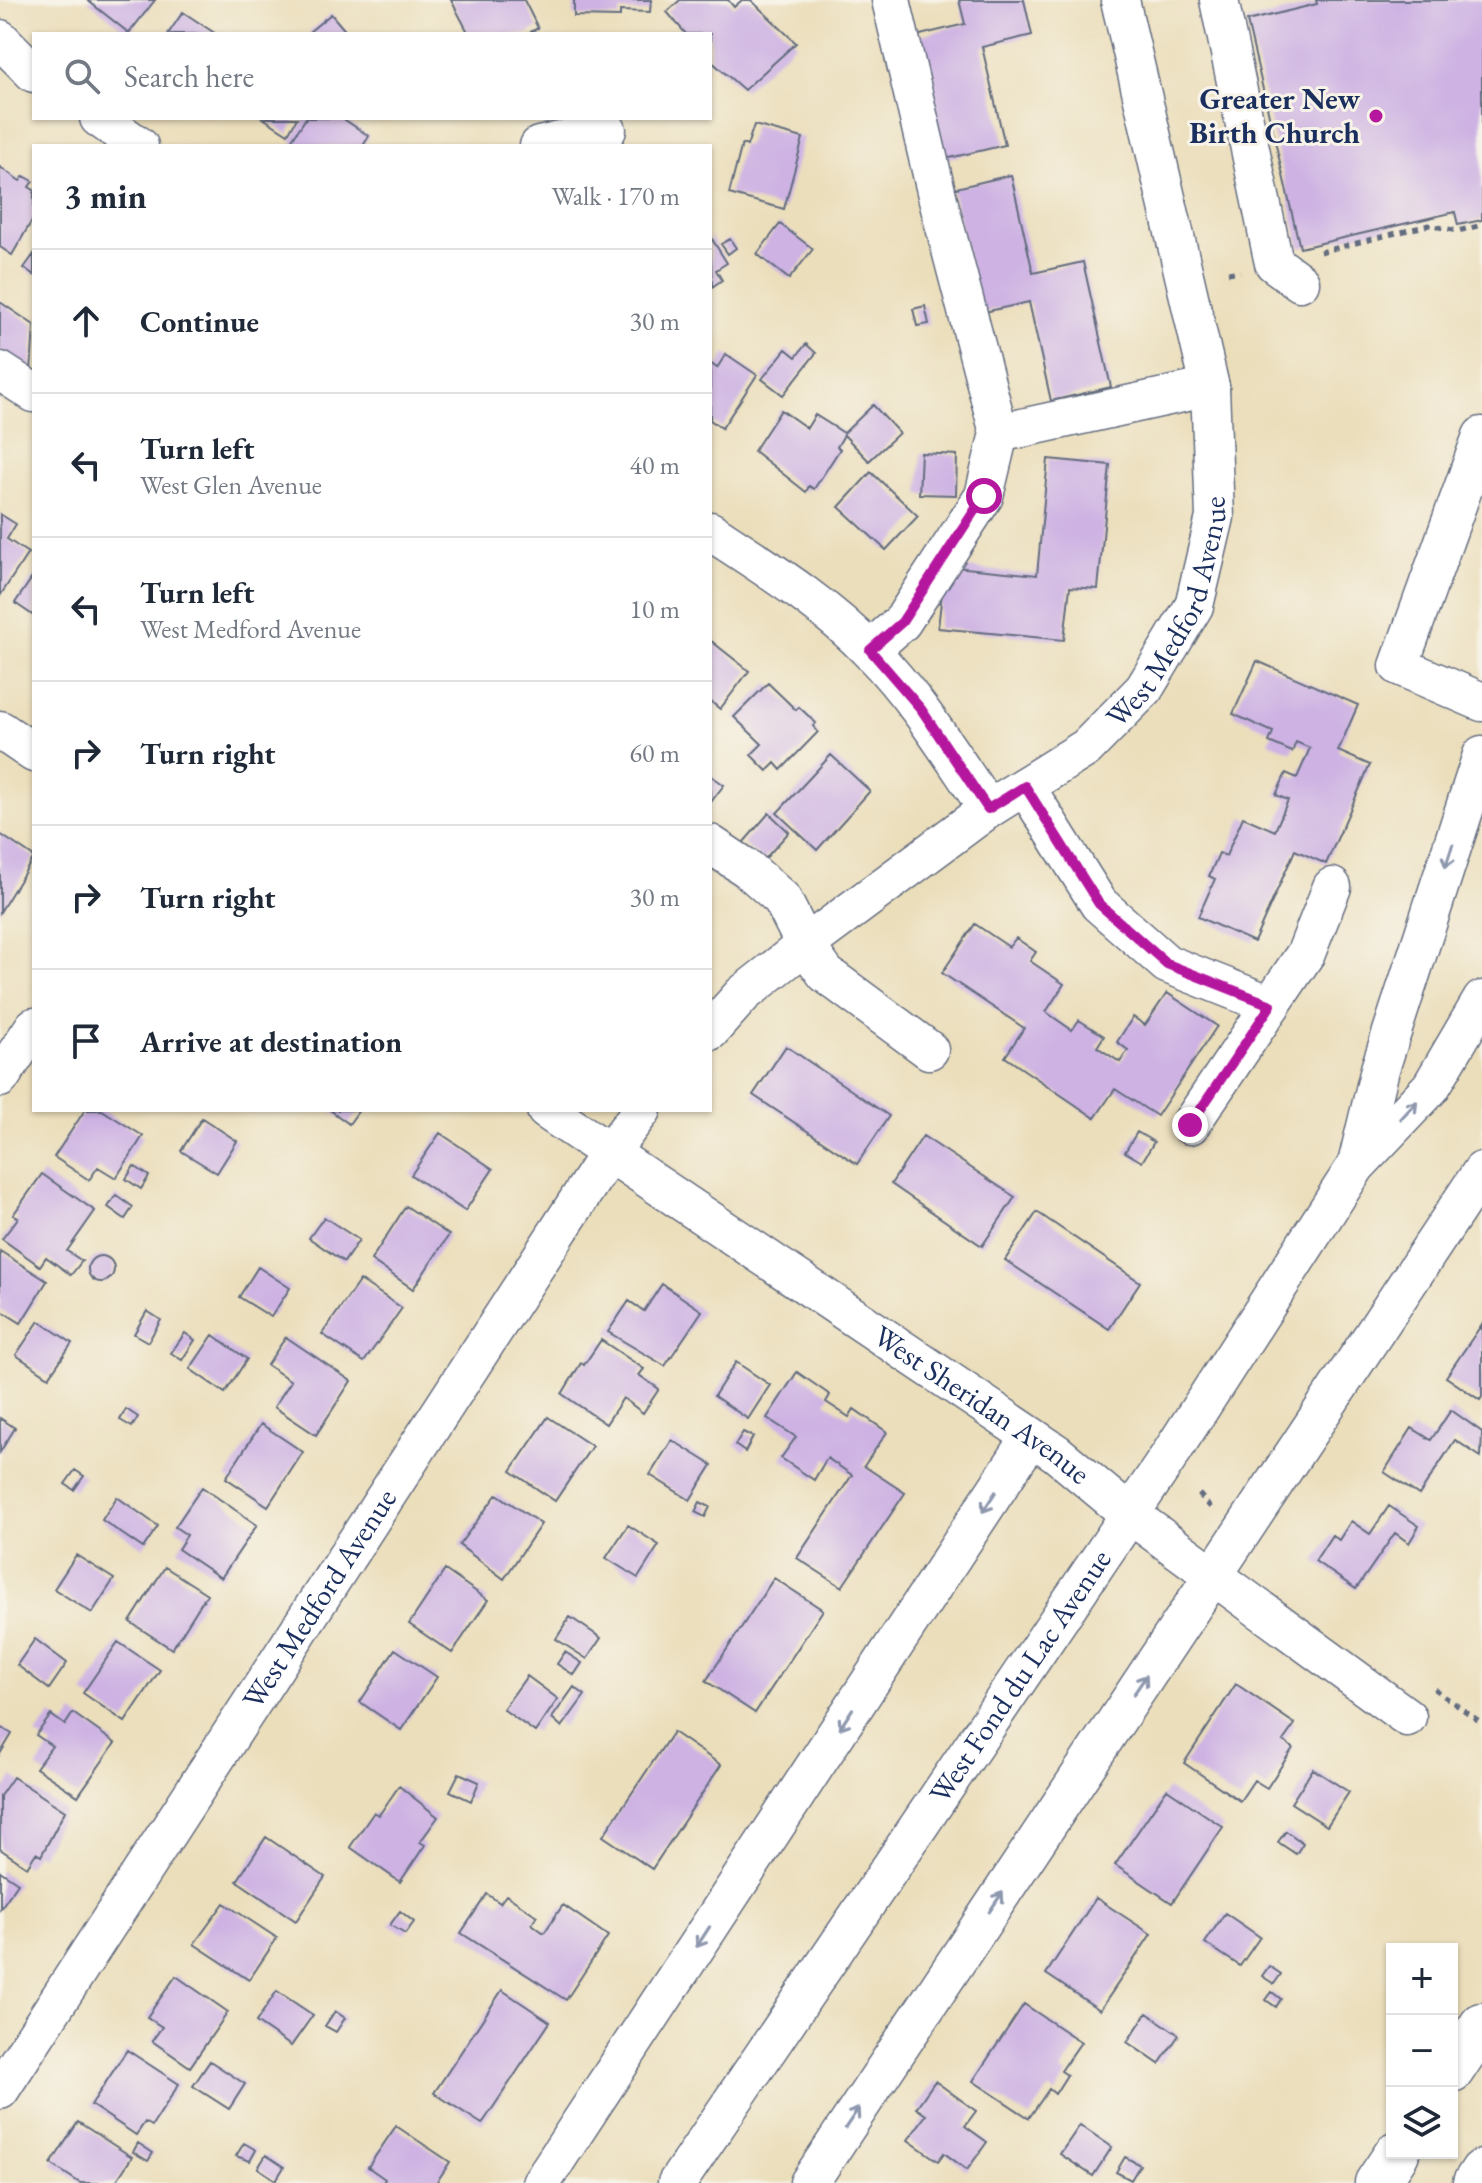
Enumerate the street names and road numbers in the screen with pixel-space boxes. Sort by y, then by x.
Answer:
street label: West Medford Avenue [1097,496,1234,735]
street label: West Sheridan Avenue [866,1316,1099,1492]
street label: West Medford Avenue [233,1481,405,1716]
street label: West Fond du Lac Avenue [920,1541,1120,1811]

